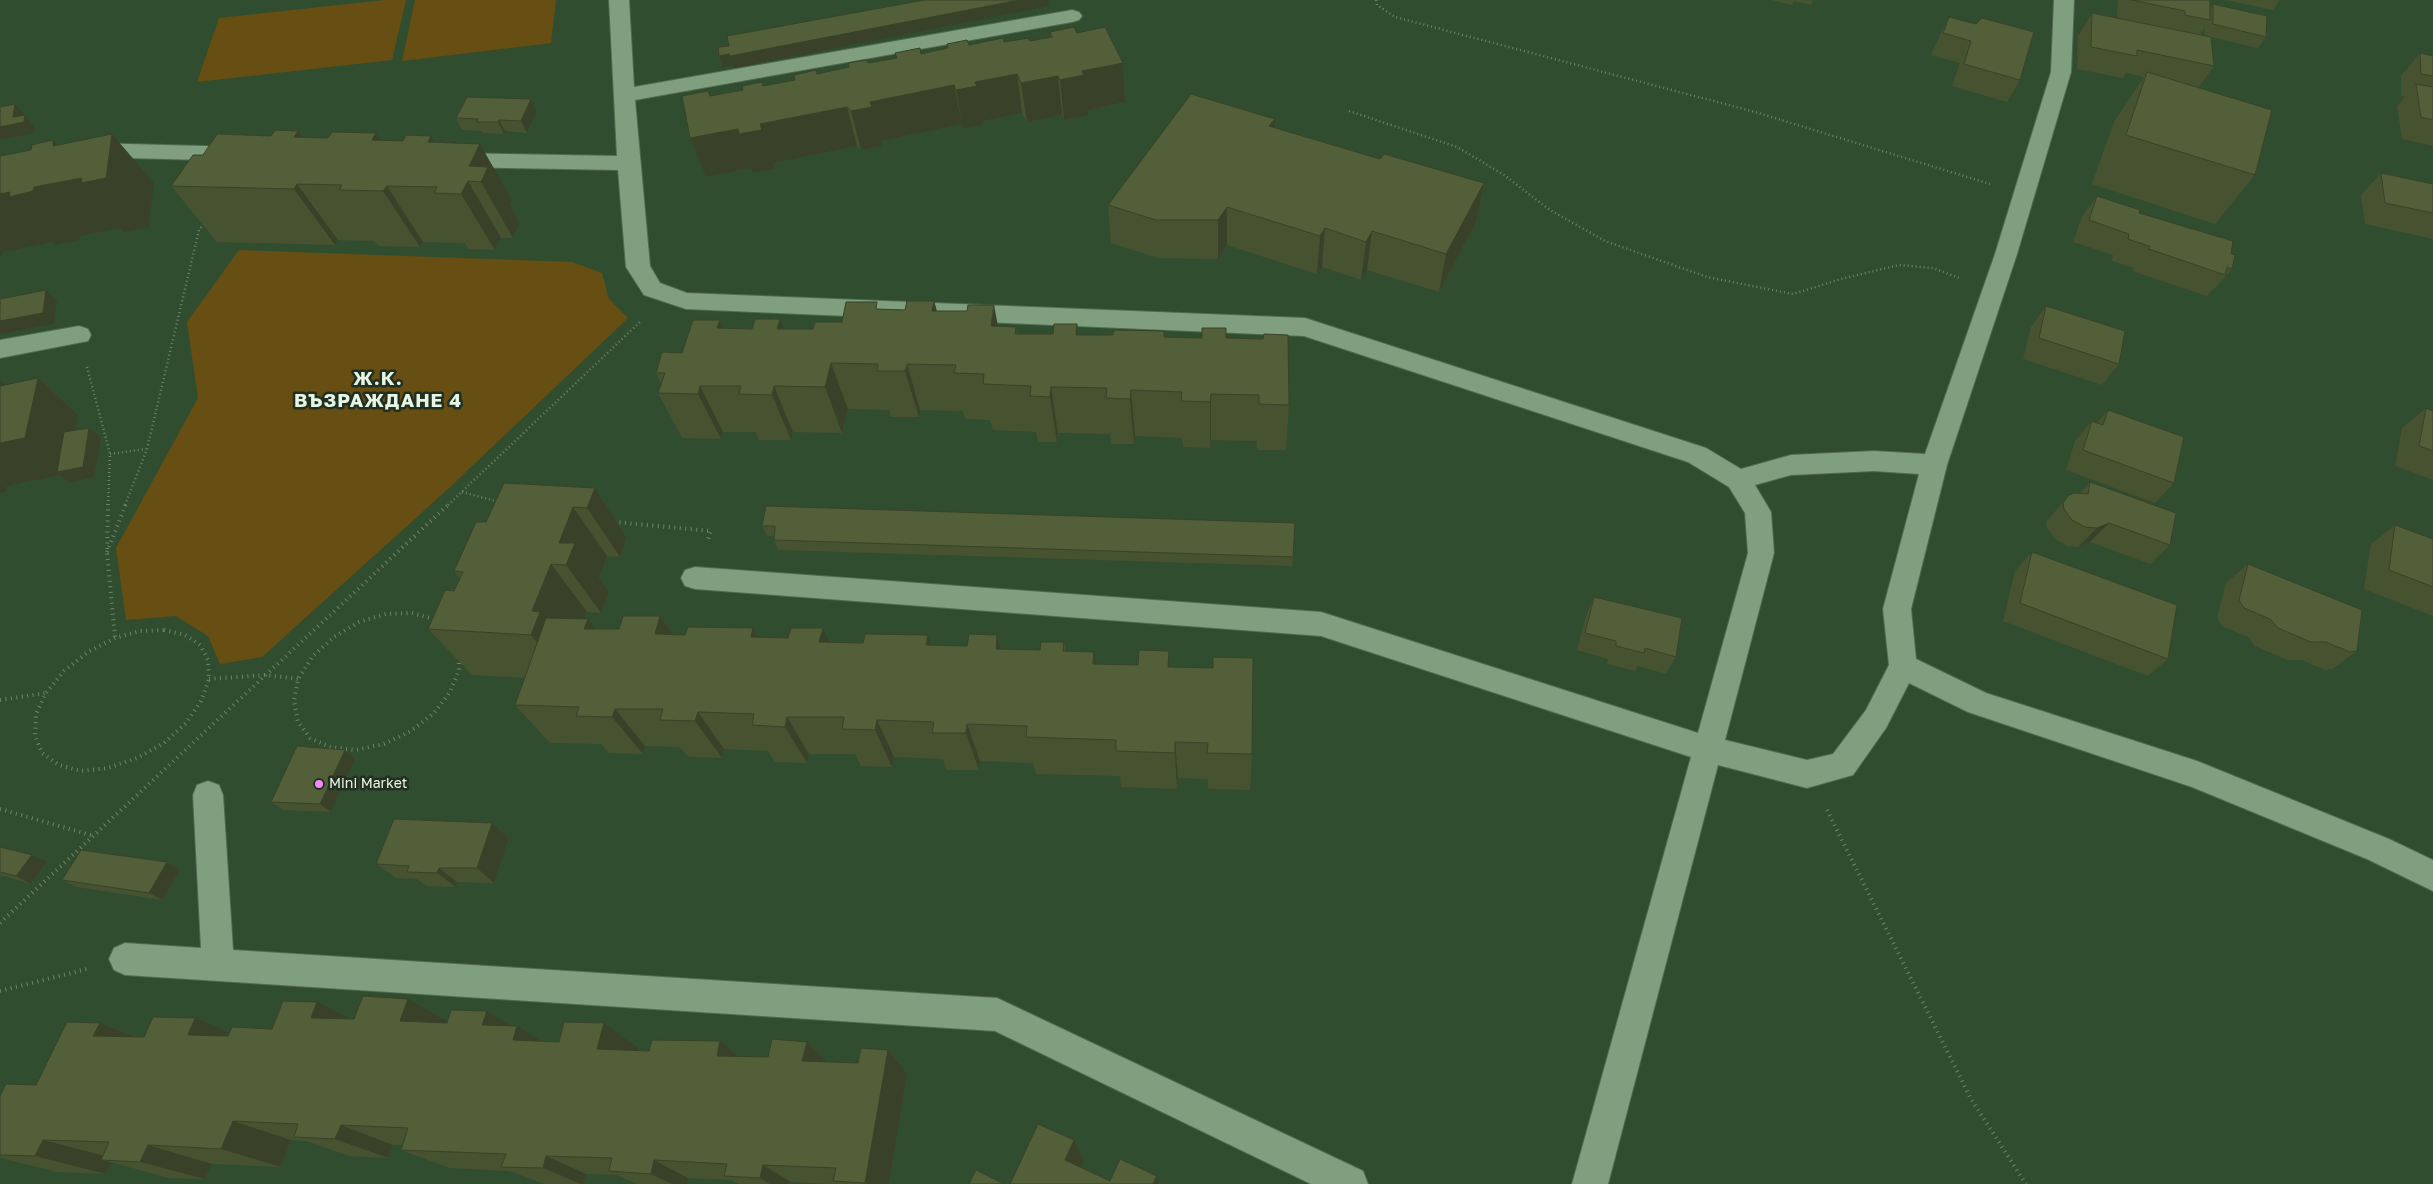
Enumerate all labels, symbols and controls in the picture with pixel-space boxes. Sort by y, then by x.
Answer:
district label: Ж.К. ВЪЗРАЖДАНЕ 4 [292,368,464,412]
place label: Mini Market [329,776,407,792]
marker: Mini Market [313,778,325,790]

